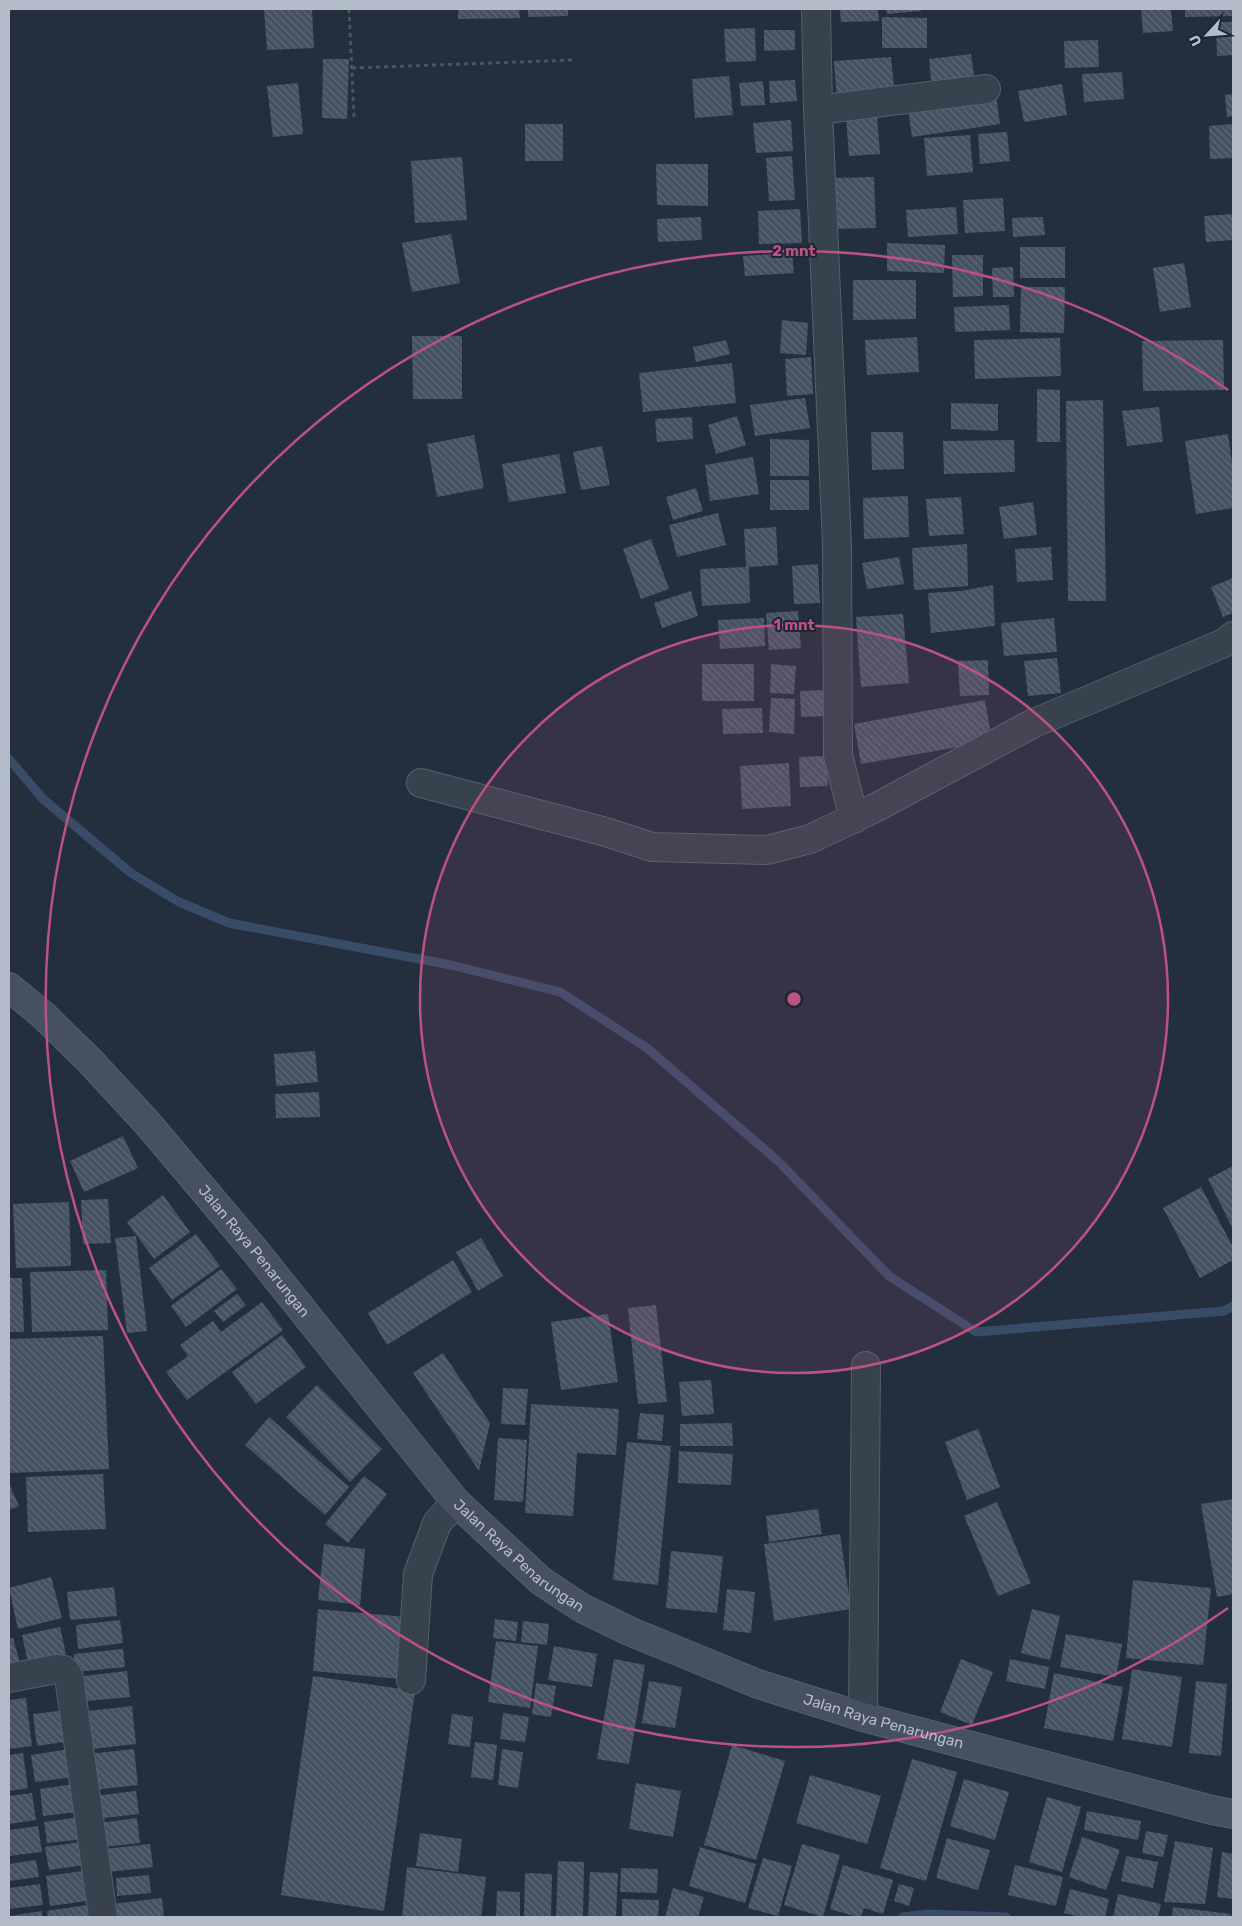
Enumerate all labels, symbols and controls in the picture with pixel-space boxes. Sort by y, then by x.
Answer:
north arrow [1182,10,1232,60]
text: U [1186,32,1206,49]
text: 2 mnt [772,242,816,260]
text: 1 mnt [774,616,814,634]
centre of rings [785,990,803,1008]
street label: Jalan Raya Penarungan [194,1181,314,1321]
street label: Jalan Raya Penarungan [450,1495,588,1616]
street label: Jalan Raya Penarungan [801,1690,966,1752]

